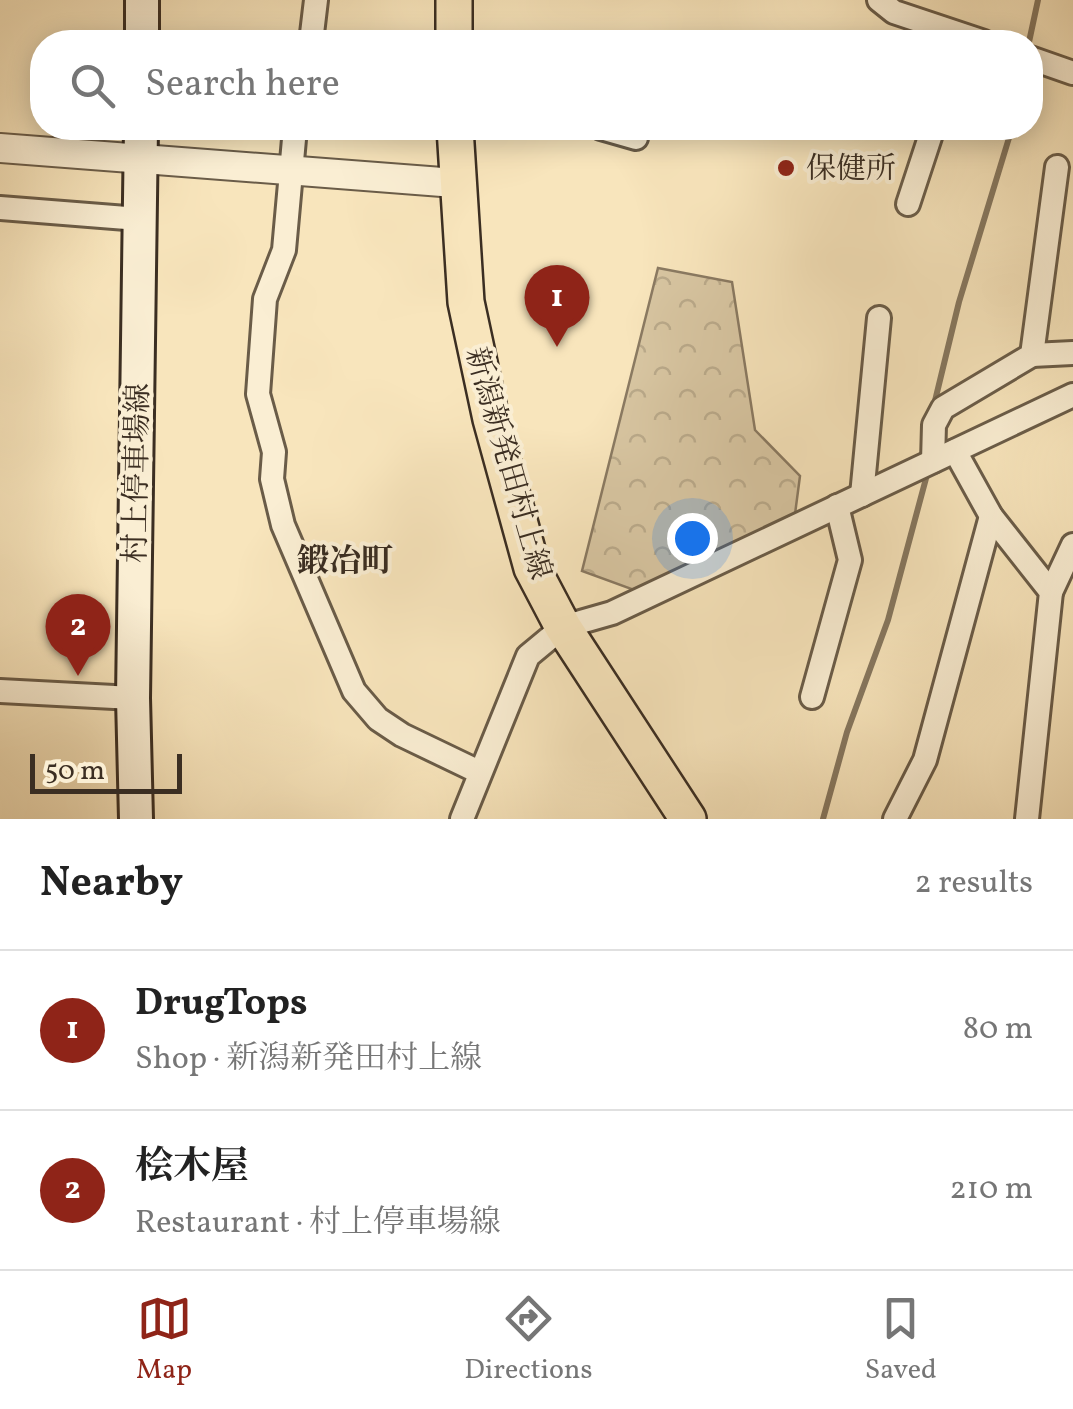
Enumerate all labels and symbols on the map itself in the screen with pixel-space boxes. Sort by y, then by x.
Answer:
place label: 保健所 [806,149,896,191]
marker: 保健所 [775,157,797,179]
pin: 1 [524,264,590,347]
street label: 新潟新発田村上線 [454,342,560,585]
street label: 村上停車場線 [115,383,161,563]
your location [667,513,718,564]
district label: 鍛冶町 [297,541,393,585]
pin: 2 [46,594,110,676]
scale bar [30,749,182,794]

